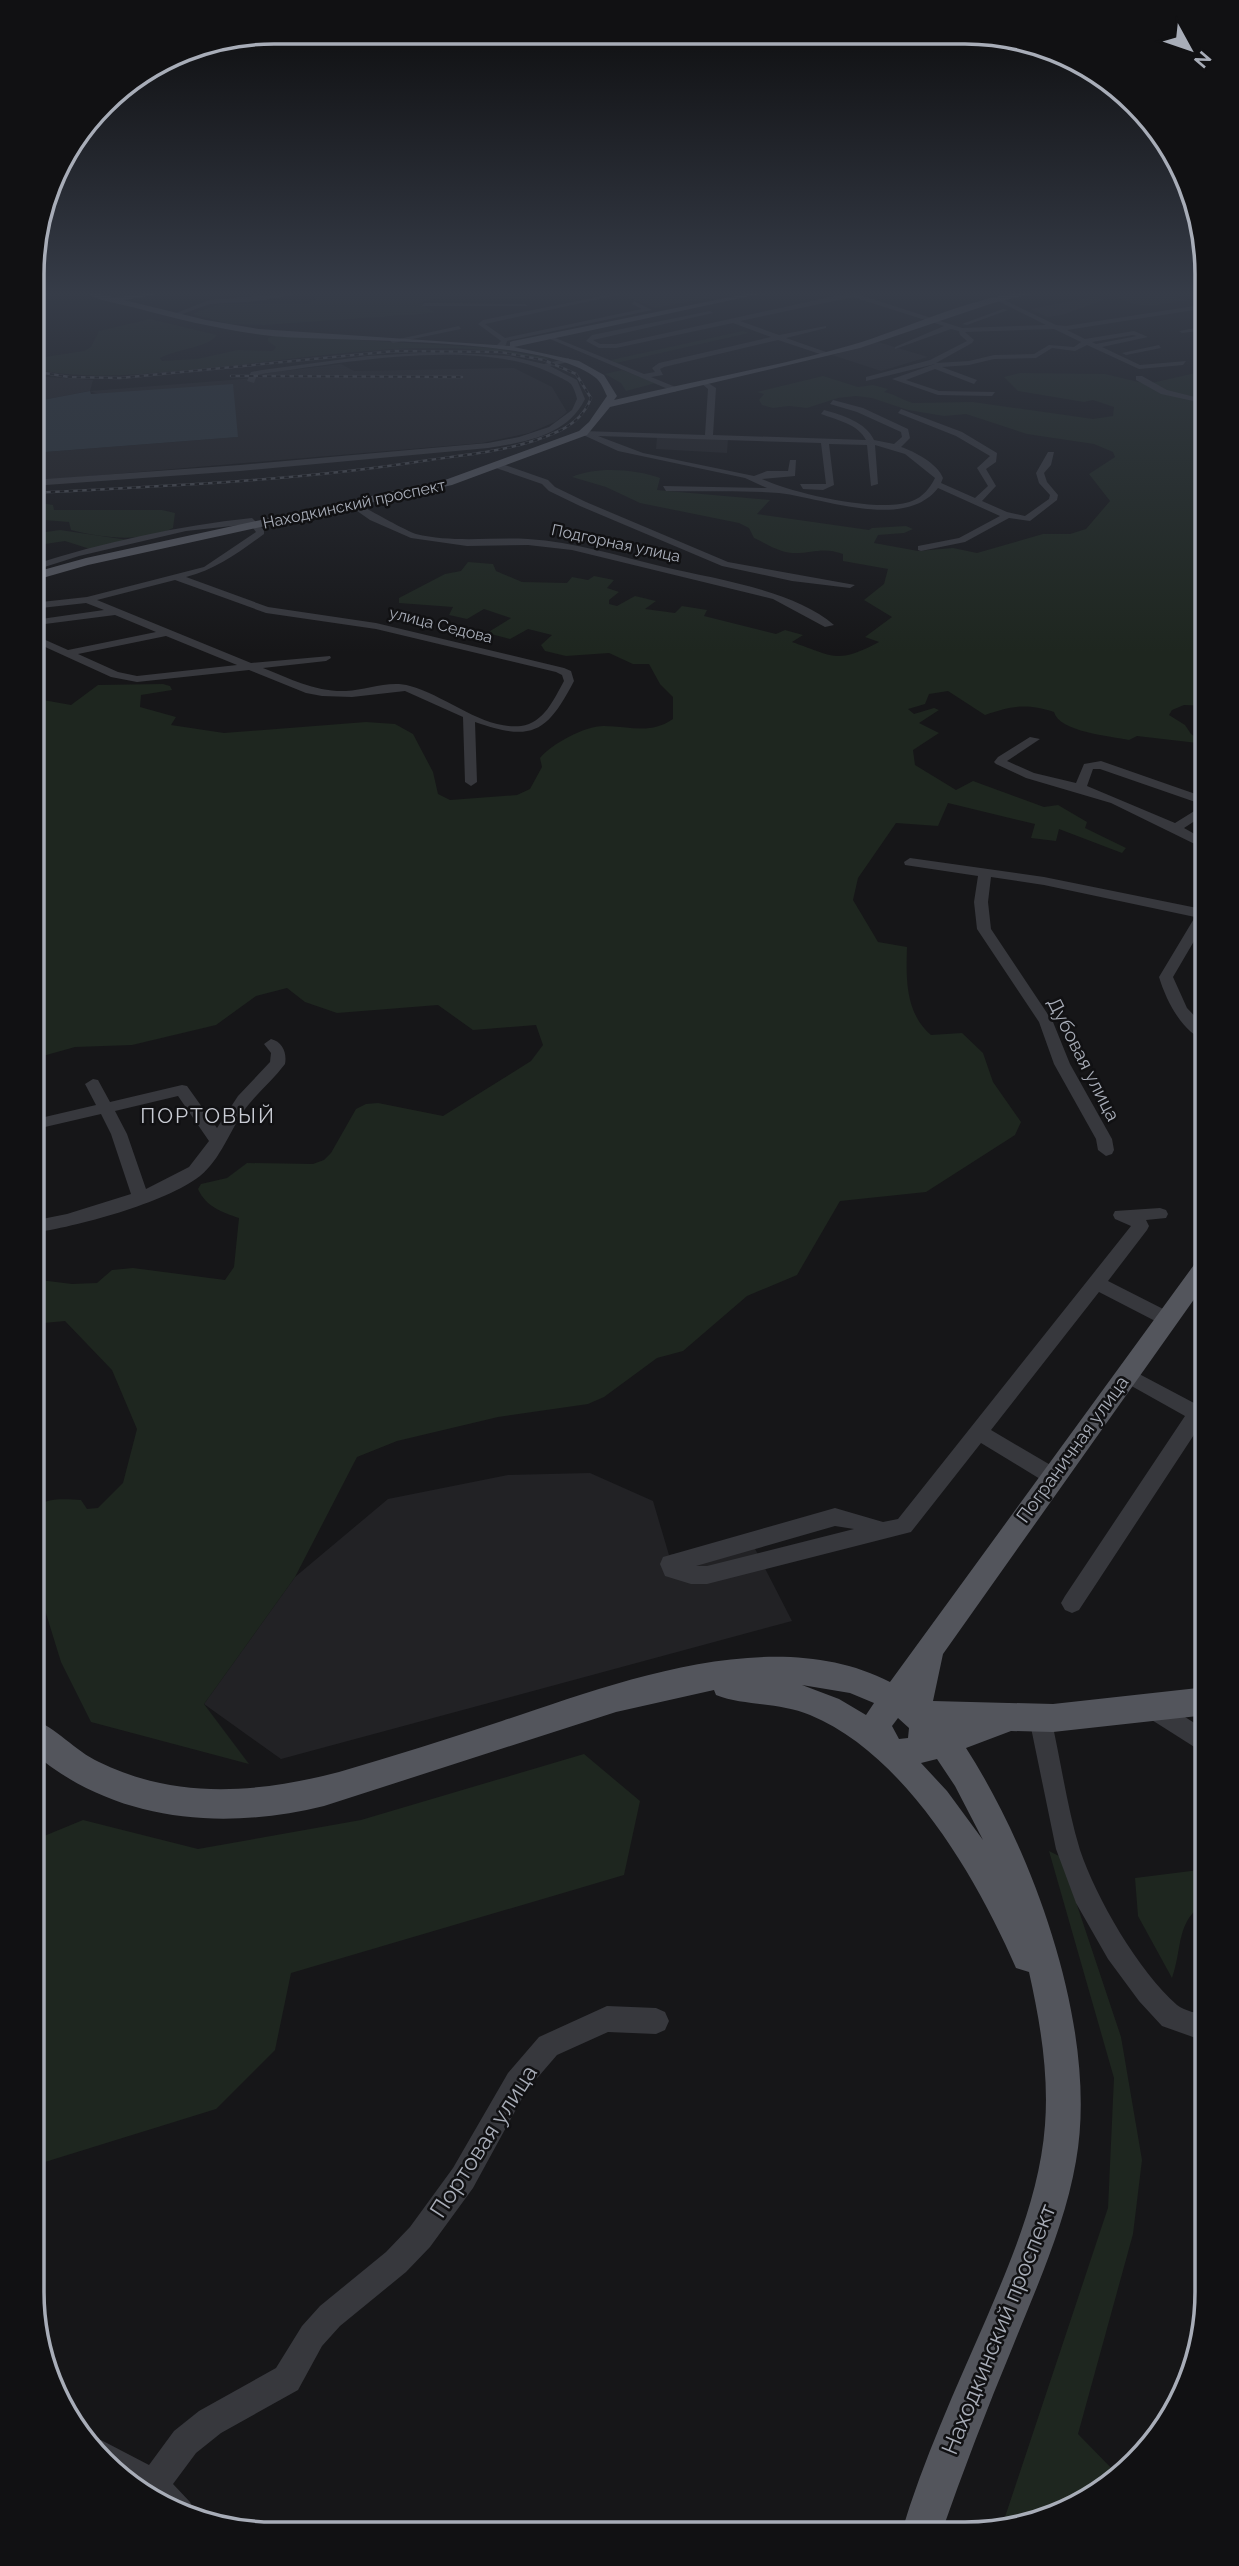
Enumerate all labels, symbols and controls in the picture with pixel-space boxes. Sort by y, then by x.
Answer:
north arrow [1155,14,1225,84]
text: N [1190,47,1216,73]
street label: Находкинский проспект [261,475,447,533]
street label: Подгорная улица [550,520,682,566]
street label: улица Седова [387,603,495,647]
street label: Дубовая улица [1043,993,1125,1125]
district label: ПОРТОВЫЙ [140,1103,276,1128]
street label: Пограничная улица [1011,1371,1133,1527]
street label: Портовая улица [424,2060,542,2222]
street label: Находкинский проспект [935,2200,1061,2458]

